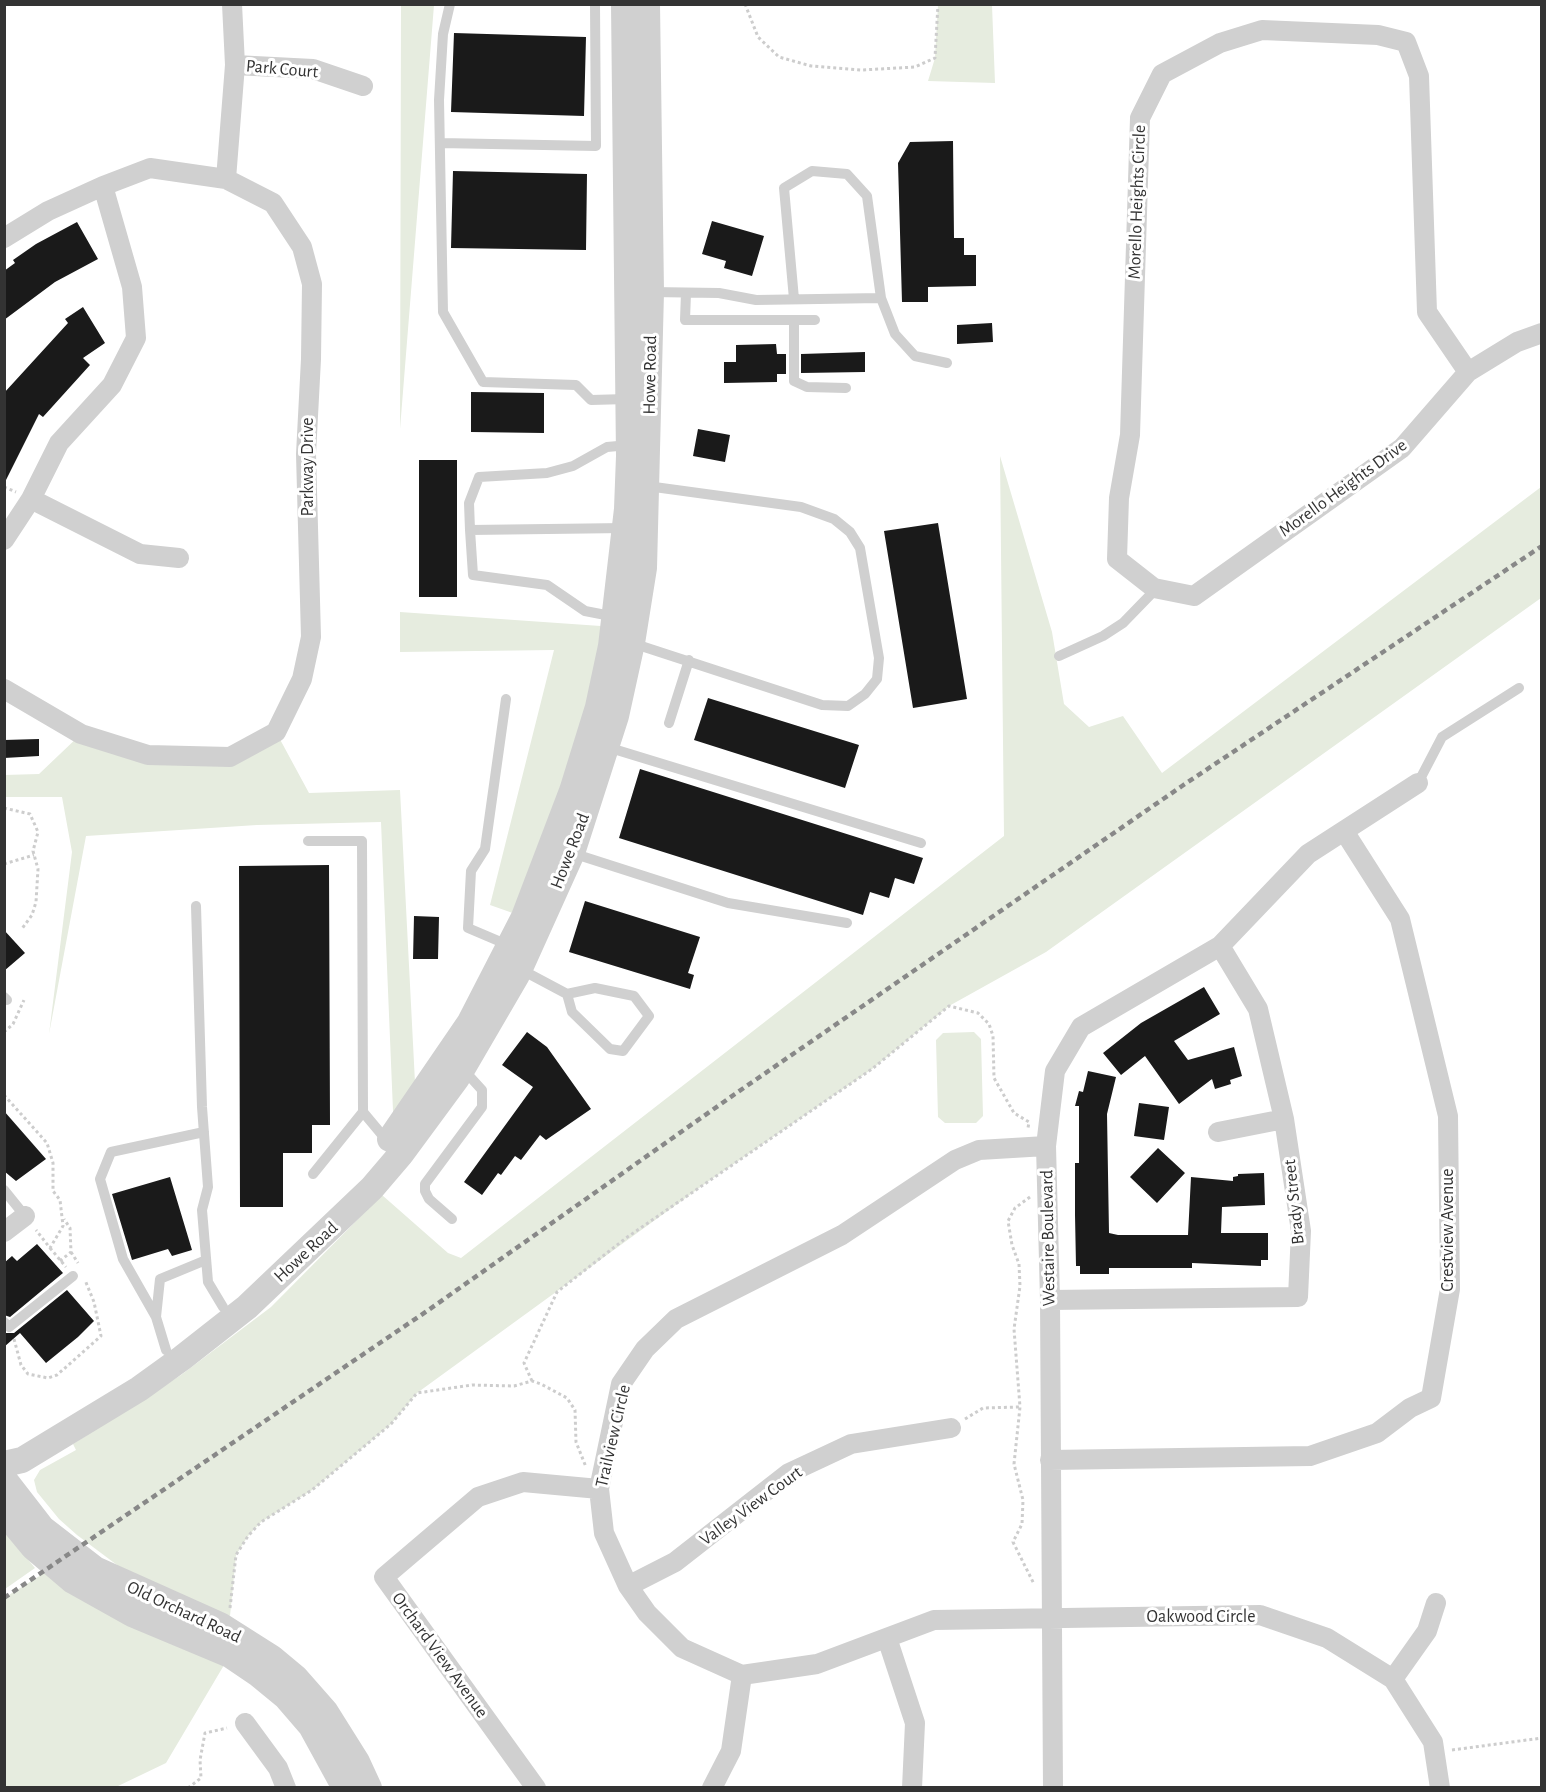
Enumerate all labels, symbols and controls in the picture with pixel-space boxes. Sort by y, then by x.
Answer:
street label: Park Court [245,55,319,83]
street label: Morello Heights Circle [1124,124,1150,280]
street label: Howe Road [639,335,661,415]
street label: Parkway Drive [297,417,319,517]
street label: Morello Heights Drive [1275,434,1411,542]
street label: Howe Road [546,810,594,892]
street label: Brady Street [1279,1158,1309,1246]
street label: Crestview Avenue [1437,1168,1459,1292]
street label: Westaire Boulevard [1036,1170,1060,1306]
street label: Howe Road [270,1217,342,1287]
street label: Trailview Circle [591,1382,635,1490]
street label: Valley View Court [695,1462,807,1550]
street label: Old Orchard Road [123,1576,245,1648]
street label: Orchard View Avenue [387,1588,493,1722]
street label: Oakwood Circle [1147,1606,1255,1628]

